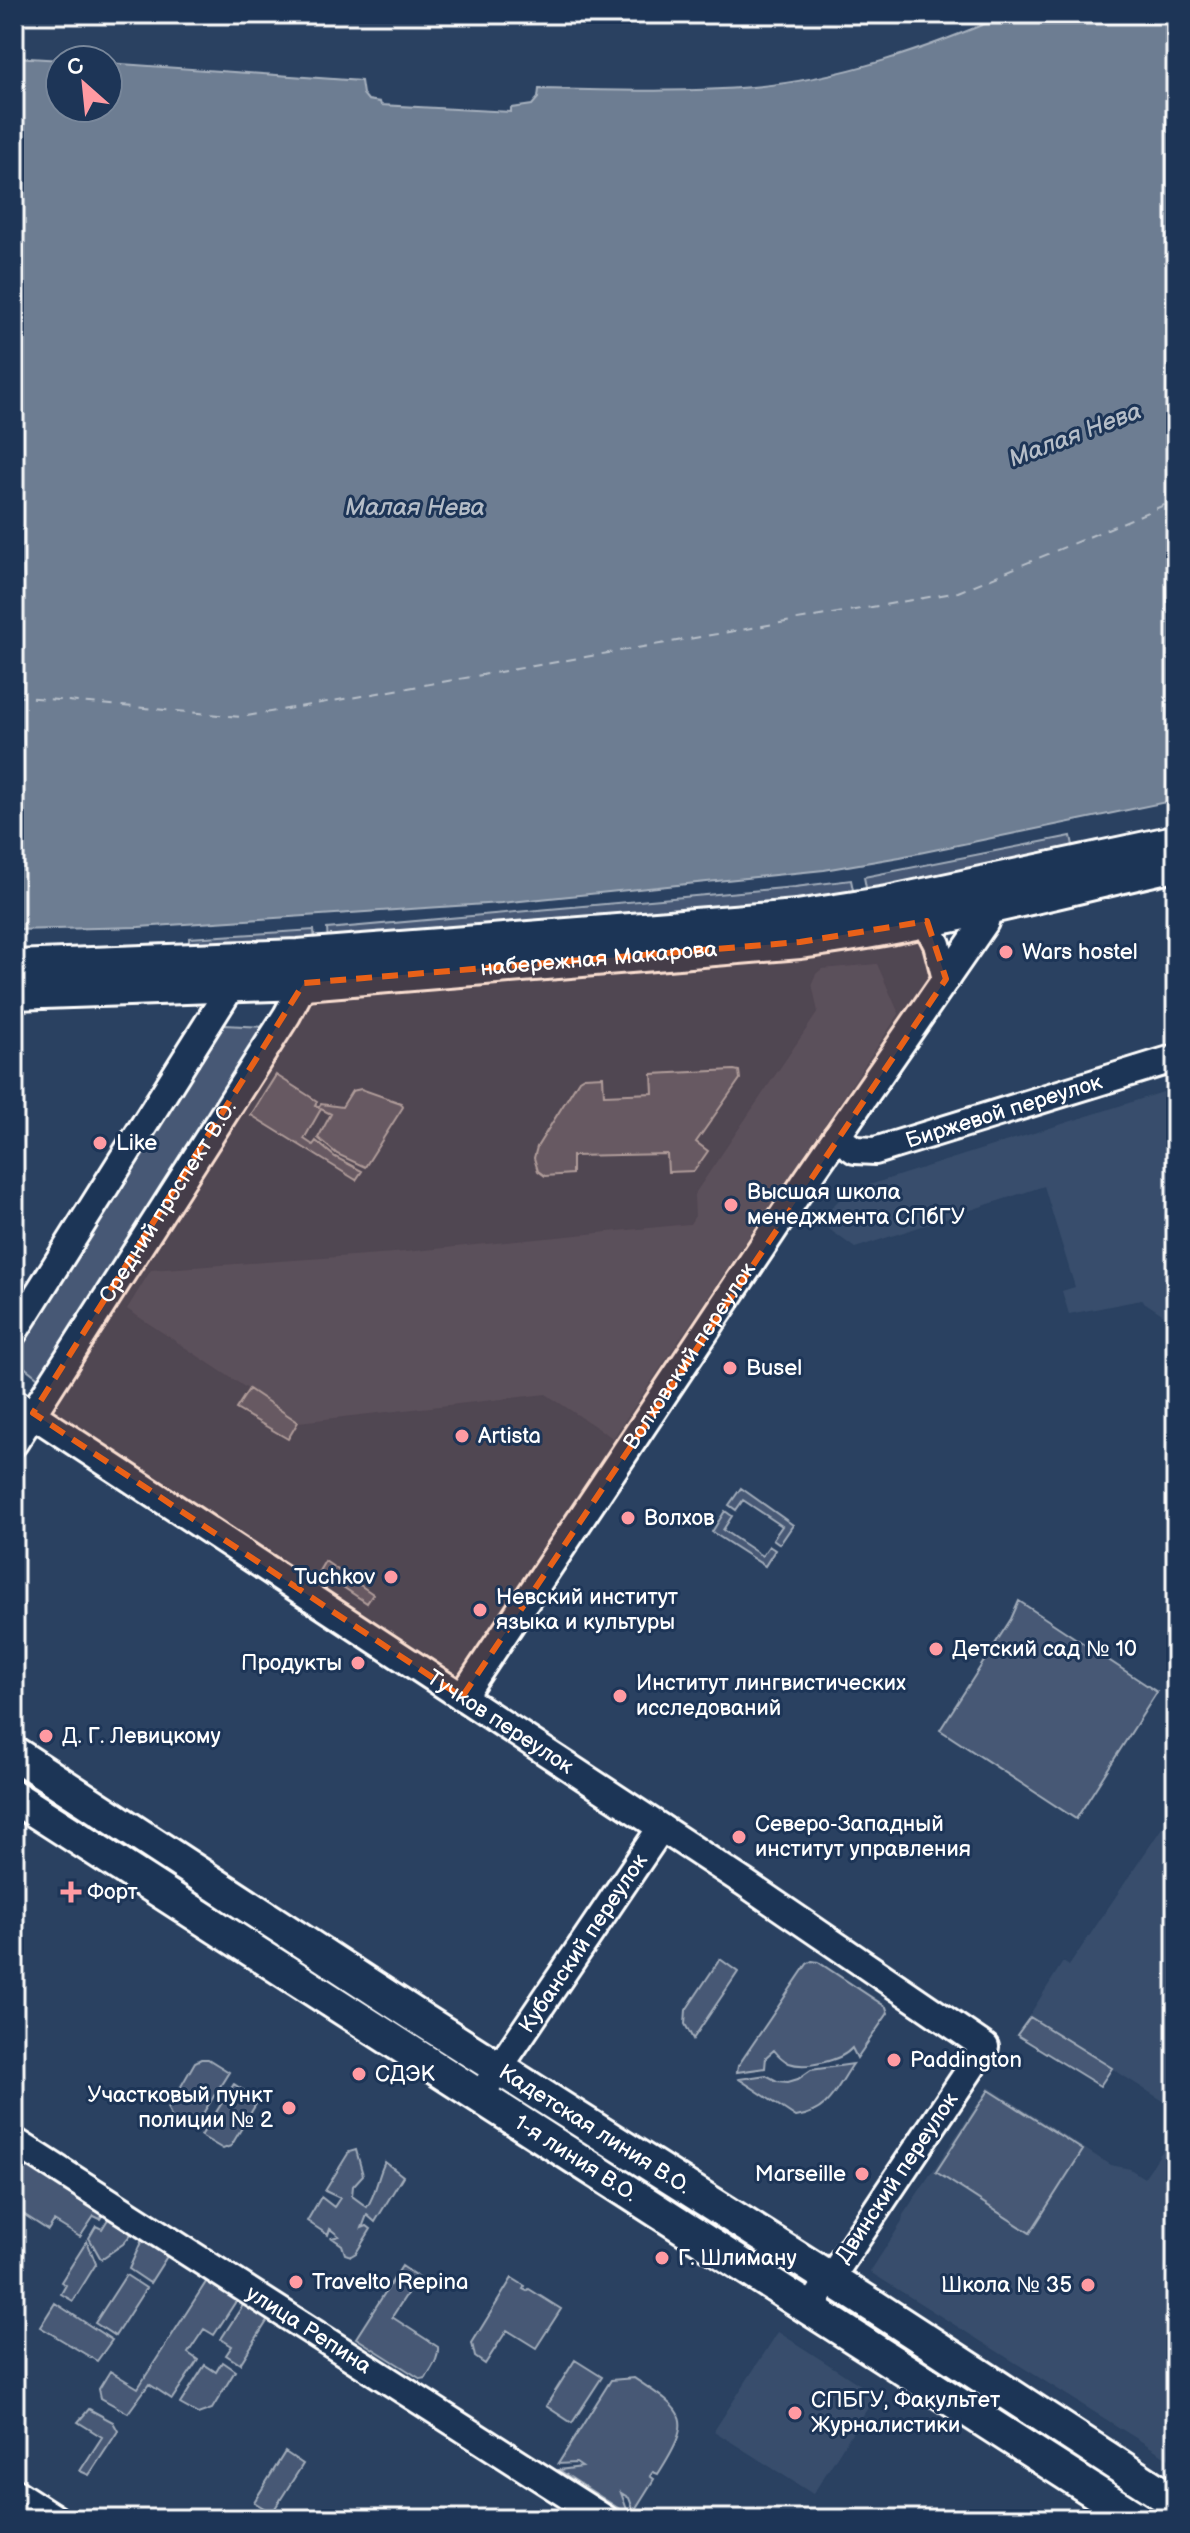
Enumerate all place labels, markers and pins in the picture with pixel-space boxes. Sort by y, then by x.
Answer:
place label: Wars hostel [1022,939,1138,966]
marker: Wars hostel [997,943,1015,961]
place label: Like [116,1130,157,1157]
marker: Like [91,1134,109,1152]
place label: Высшая школа менеджмента СПбГУ [747,1179,965,1231]
marker: Высшая школа менеджмента СПбГУ [722,1196,740,1214]
place label: Busel [746,1355,802,1382]
marker: Busel [721,1359,739,1377]
place label: Artista [478,1423,541,1450]
marker: Artista [453,1427,471,1445]
place label: Волхов [644,1505,715,1532]
marker: Волхов [619,1509,637,1527]
place label: Tuchkov [294,1564,375,1591]
marker: Tuchkov [382,1568,400,1586]
place label: Невский институт языка и культуры [496,1584,679,1636]
marker: Невский институт языка и культуры [471,1601,489,1619]
place label: Детский сад № 10 [952,1636,1137,1663]
marker: Детский сад № 10 [927,1640,945,1658]
place label: Продукты [241,1650,342,1677]
marker: Продукты [349,1654,367,1672]
place label: Институт лингвистических исследований [636,1670,906,1722]
marker: Институт лингвистических исследований [611,1687,629,1705]
place label: Д. Г. Левицкому [62,1723,221,1750]
marker: Д. Г. Левицкому [37,1727,55,1745]
place label: Северо-Западный институт управления [755,1811,971,1863]
marker: Северо-Западный институт управления [730,1828,748,1846]
place label: Форт [87,1879,138,1906]
marker: Форт [62,1883,80,1901]
place label: Paddington [910,2047,1022,2074]
marker: Paddington [885,2051,903,2069]
place label: СДЭК [375,2061,435,2088]
marker: СДЭК [350,2065,368,2083]
place label: Участковый пункт полиции № 2 [87,2082,274,2134]
marker: Участковый пункт полиции № 2 [280,2099,298,2117]
place label: Marseille [755,2161,846,2188]
marker: Marseille [853,2165,871,2183]
place label: Г. Шлиману [678,2245,797,2272]
marker: Г. Шлиману [653,2249,671,2267]
place label: Travelto Repina [312,2269,468,2296]
place label: Школа № 35 [941,2272,1072,2299]
marker: Travelto Repina [287,2273,305,2291]
marker: Школа № 35 [1079,2276,1097,2294]
place label: СПБГУ, Факультет Журналистики [811,2387,1001,2439]
marker: СПБГУ, Факультет Журналистики [786,2404,804,2422]

